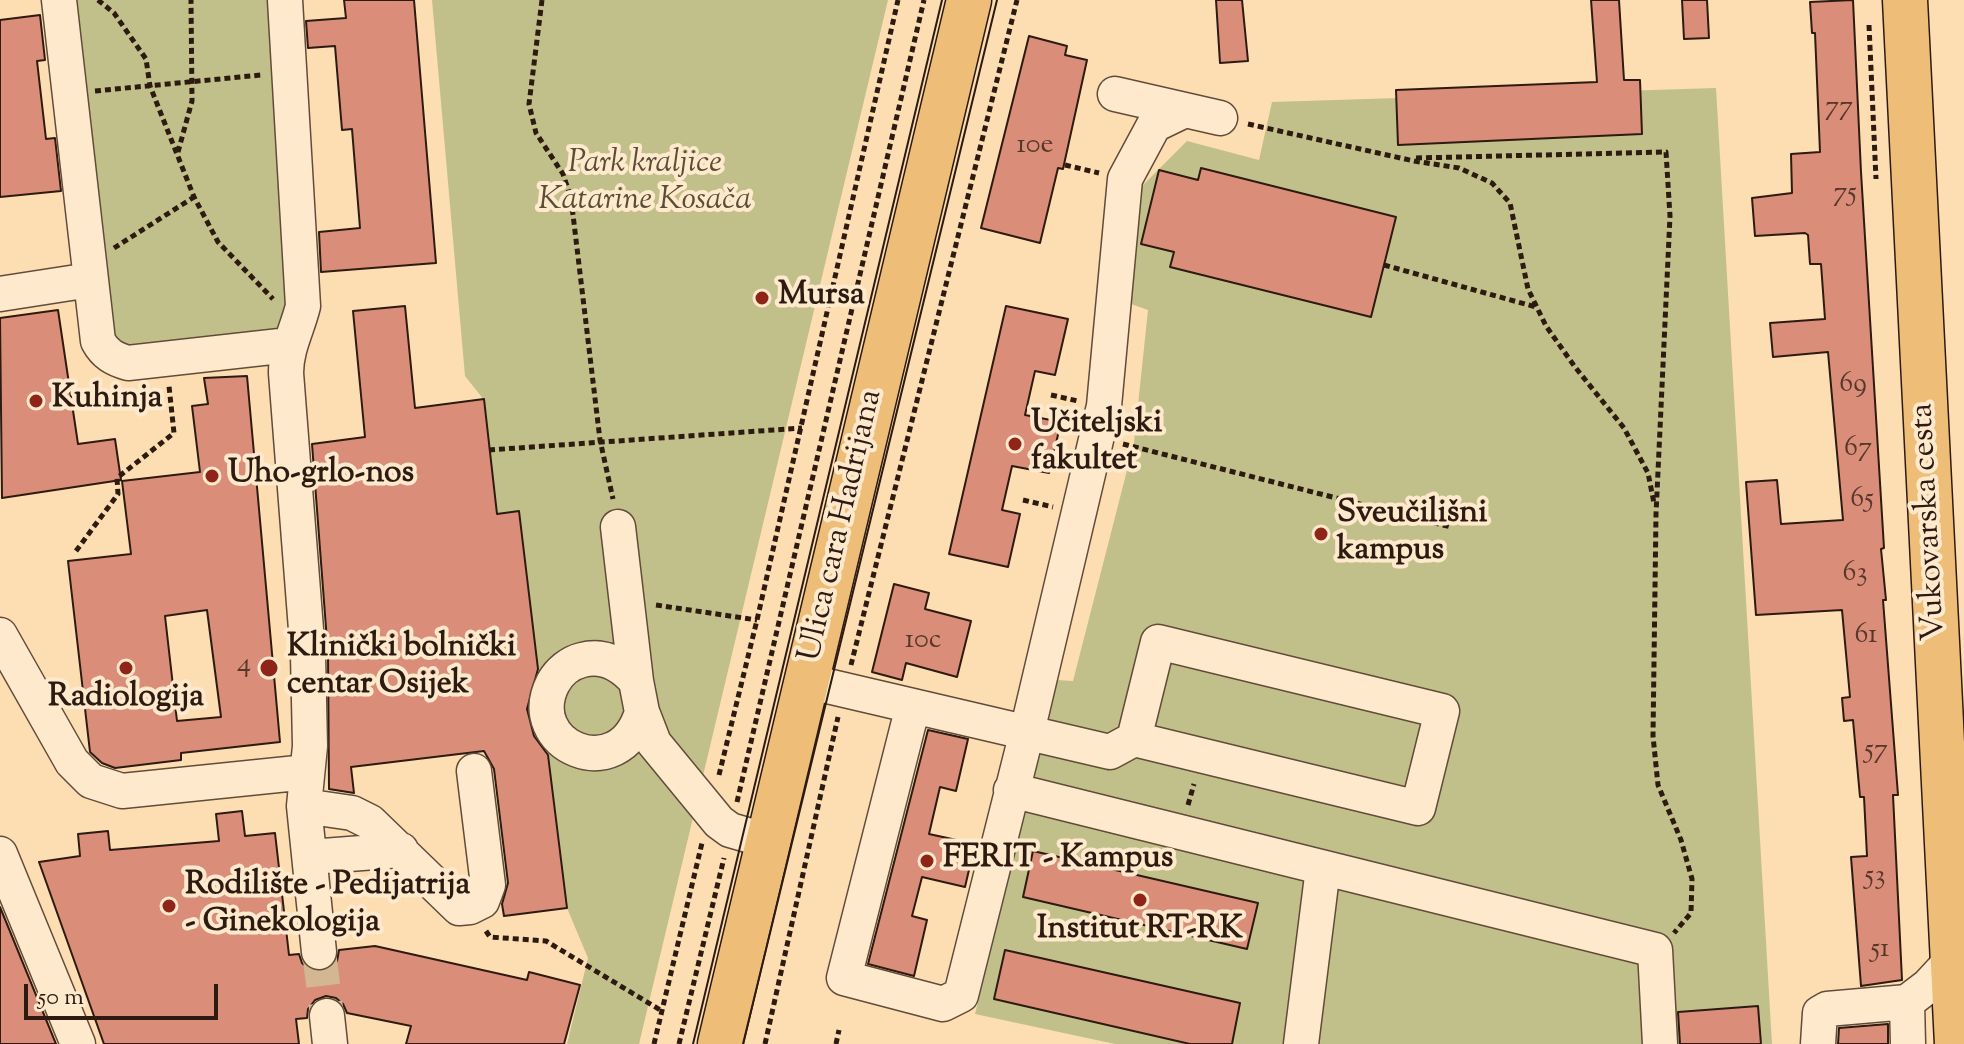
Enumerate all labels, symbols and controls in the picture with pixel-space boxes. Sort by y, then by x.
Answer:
house number: 77 [1825,92,1853,126]
house number: 10e [1016,130,1054,164]
park label: Park kraljice Katarine Kosača [538,147,752,222]
house number: 75 [1833,178,1857,212]
place label: Mursa [778,279,865,317]
marker: Mursa [753,289,771,307]
house number: 69 [1839,369,1867,403]
place label: Kuhinja [52,382,162,420]
street label: Ulica cara Hadrijana [793,386,893,666]
marker: Kuhinja [27,392,45,410]
street label: Vukovarska cesta [1906,402,1956,642]
place label: Učiteljski fakultet [1031,407,1162,482]
house number: 67 [1844,433,1872,467]
marker: Učiteljski fakultet [1006,435,1024,453]
place label: Uho-grlo-nos [228,457,414,495]
marker: Uho-grlo-nos [203,467,221,485]
house number: 65 [1850,484,1874,518]
place label: Sveučilišni kampus [1337,497,1487,572]
marker: Sveučilišni kampus [1312,525,1330,543]
house number: 63 [1842,558,1868,592]
house number: 61 [1854,620,1878,654]
house number: 10c [905,625,941,659]
place label: Klinički bolnički centar Osijek [287,631,516,706]
house number: 4 [237,649,251,683]
marker: Klinički bolnički centar Osijek [258,657,280,679]
marker: Radiologija [117,659,135,677]
place label: Radiologija [48,681,204,719]
house number: 57 [1864,735,1888,769]
place label: FERIT - Kampus [943,842,1173,880]
marker: FERIT - Kampus [918,852,936,870]
house number: 53 [1865,861,1885,895]
place label: Rodilište - Pedijatrija - Ginekologija [185,869,470,944]
marker: Institut RT-RK [1131,891,1149,909]
marker: Rodilište - Pedijatrija - Ginekologija [160,897,178,915]
place label: Institut RT-RK [1037,913,1243,951]
house number: 51 [1870,934,1890,968]
scale bar [28,968,222,1018]
text: 50 m [38,981,84,1015]

